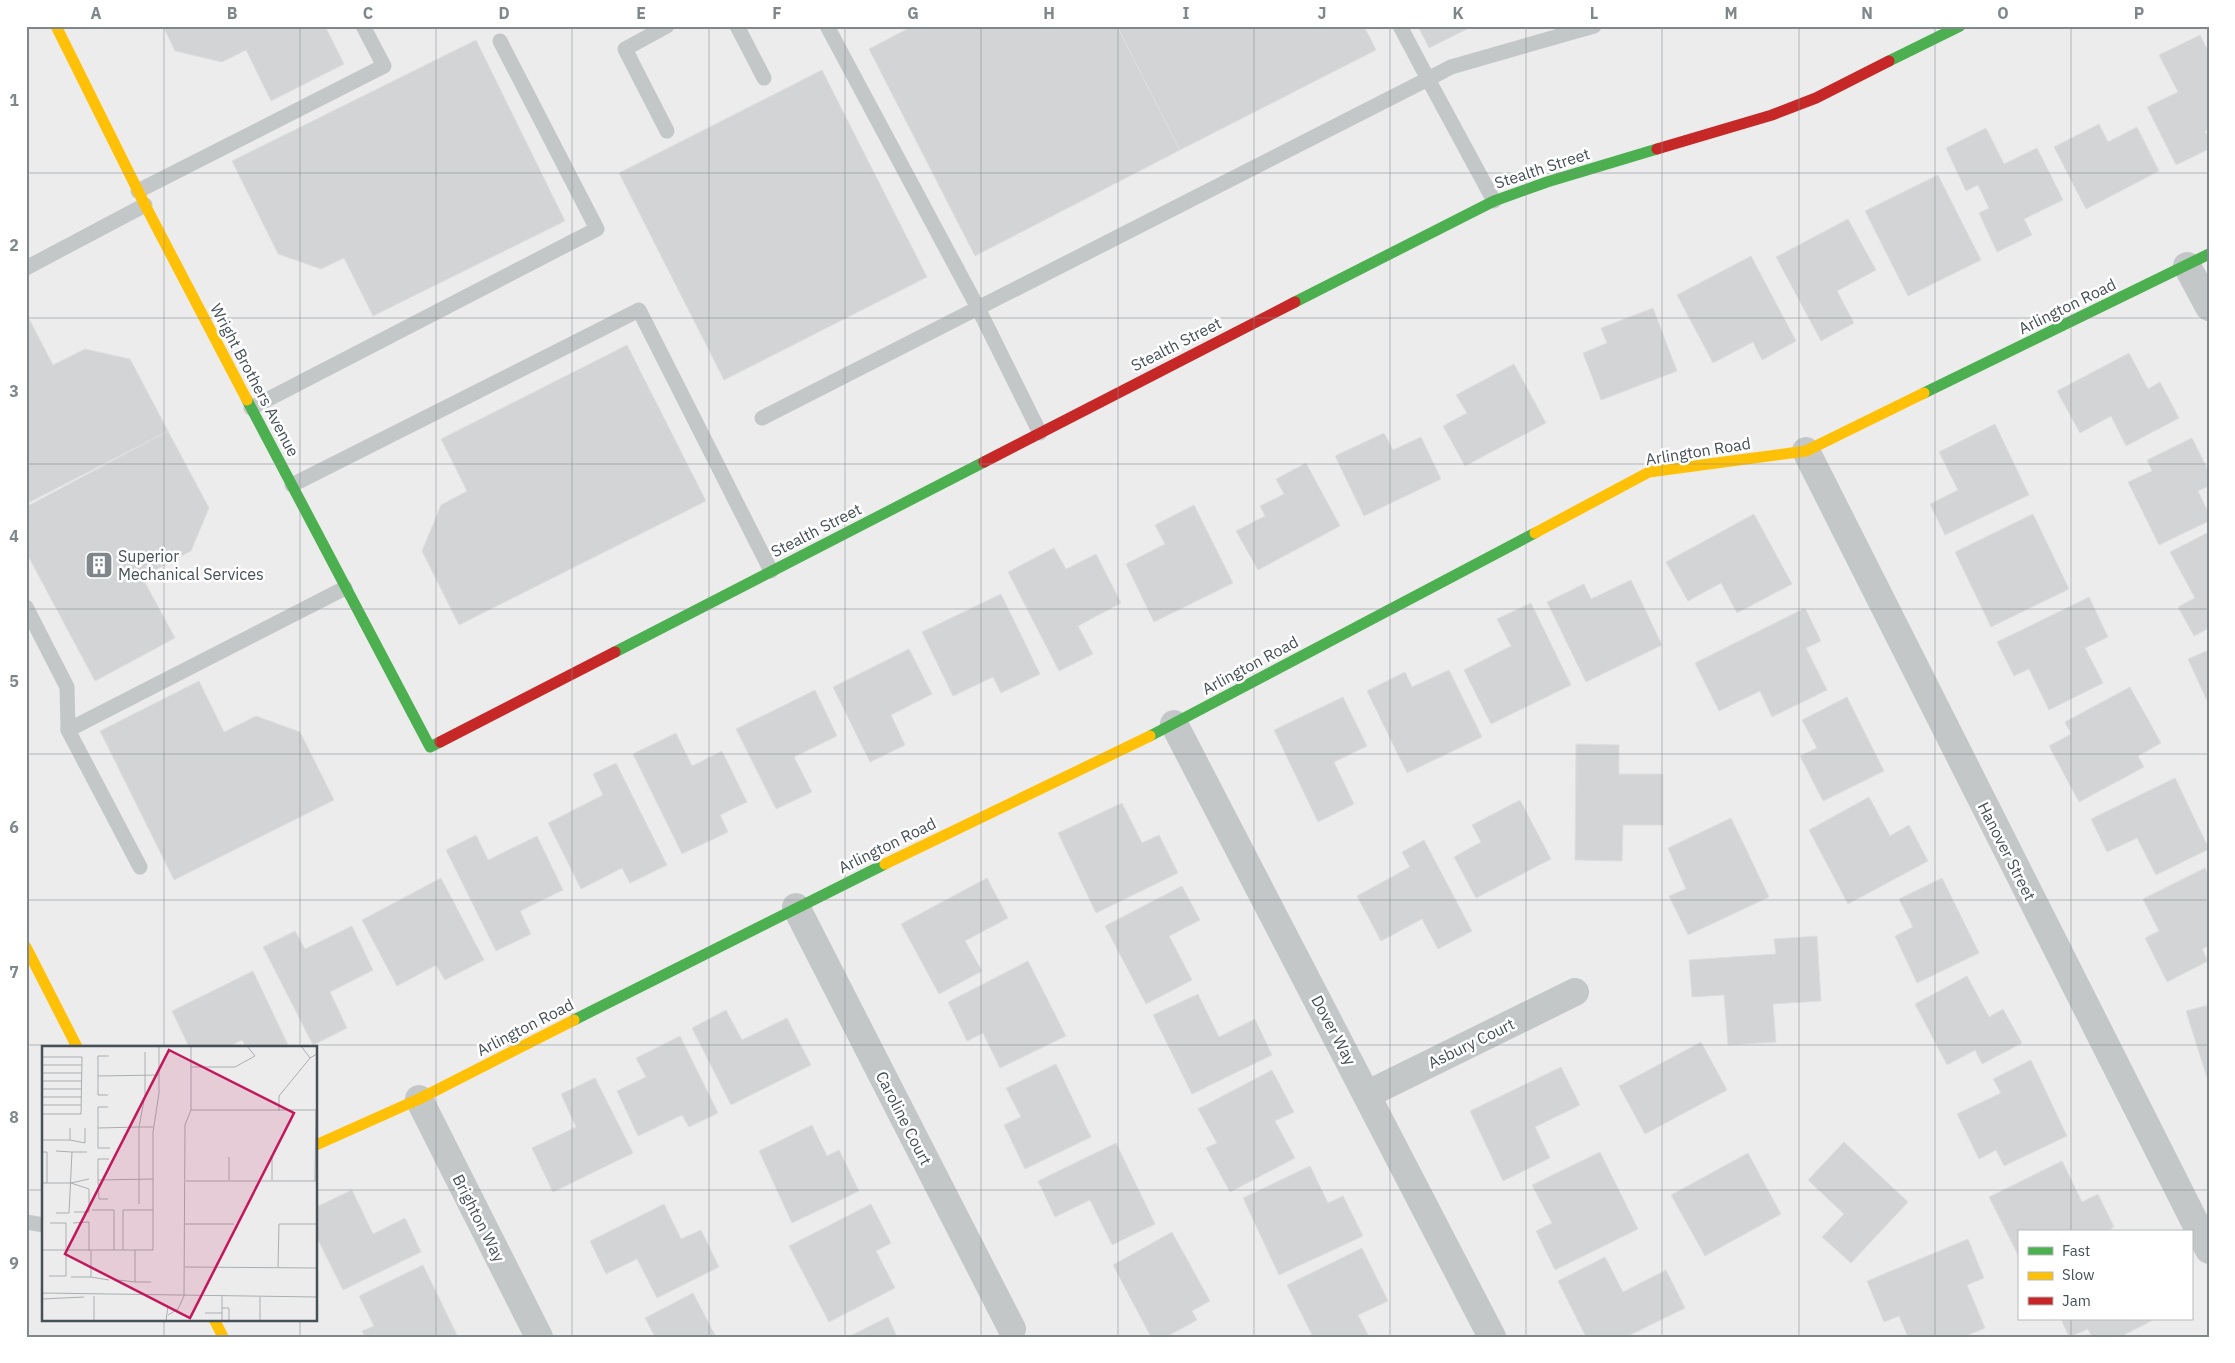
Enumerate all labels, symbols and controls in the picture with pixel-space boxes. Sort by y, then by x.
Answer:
text: A [91,3,102,23]
text: B [227,3,238,23]
text: C [363,3,373,23]
text: D [498,3,510,23]
text: E [636,3,646,23]
text: F [772,3,782,23]
text: G [907,3,919,23]
text: H [1043,3,1055,23]
text: I [1183,3,1190,23]
text: J [1318,3,1326,23]
text: K [1452,3,1464,23]
text: L [1590,3,1598,23]
text: M [1724,3,1738,23]
text: N [1861,3,1873,23]
text: O [1997,3,2009,23]
text: P [2134,3,2144,23]
text: 1 [9,90,19,110]
street label: Stealth Street [1492,143,1592,193]
text: 2 [9,235,19,255]
street label: Arlington Road [2015,274,2119,338]
street label: Wright Brothers Avenue [206,300,304,460]
street label: Stealth Street [1127,313,1225,375]
text: 3 [9,381,19,401]
street label: Arlington Road [1644,433,1752,469]
street label: Stealth Street [767,499,865,561]
text: 4 [9,526,19,546]
place label: Superior Mechanical Services [118,546,264,584]
building icon: Superior Mechanical Services [84,550,114,580]
street label: Arlington Road [1198,631,1302,699]
text: 5 [9,671,19,691]
street label: Hanover Street [1974,798,2040,904]
street label: Arlington Road [835,813,939,877]
text: 6 [9,817,19,837]
text: 7 [9,962,19,982]
street label: Dover Way [1307,992,1361,1068]
street label: Arlington Road [473,994,577,1060]
street label: Asbury Court [1424,1013,1518,1073]
inset map [42,1046,318,1320]
street label: Caroline Court [872,1068,936,1168]
text: 8 [9,1107,19,1127]
street label: Brighton Way [448,1171,510,1265]
legend [2018,1230,2192,1320]
text: Fast [2062,1241,2090,1260]
text: 9 [9,1253,19,1273]
text: Slow [2062,1265,2095,1284]
text: Jam [2062,1291,2091,1310]

